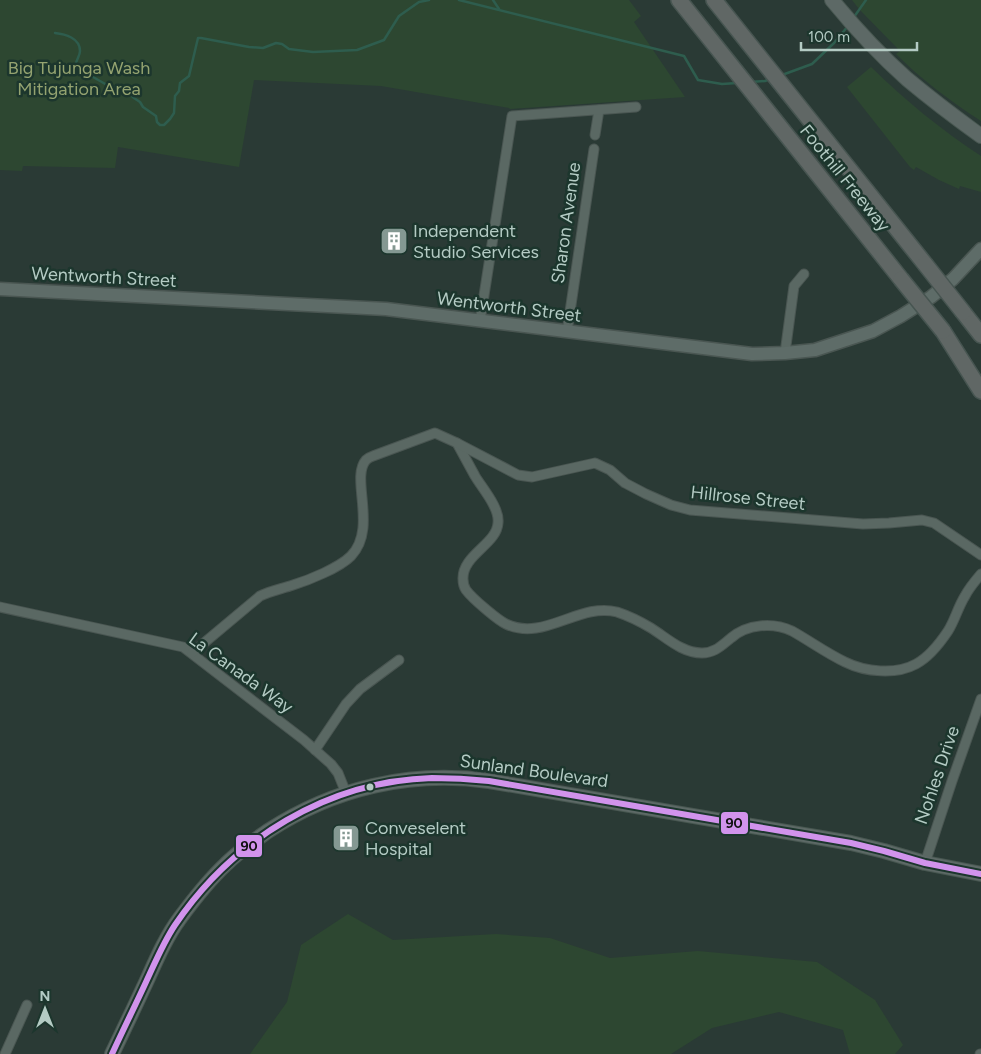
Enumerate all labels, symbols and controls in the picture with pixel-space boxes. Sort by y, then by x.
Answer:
scale bar [801,20,917,52]
text: 100 m [808,28,850,46]
park label: Big Tujunga Wash Mitigation Area [8,57,150,100]
street label: Foothill Freeway [795,120,895,236]
street label: Sharon Avenue [547,161,585,285]
place label: Independent Studio Services [413,220,539,263]
building icon: Independent Studio Services [379,226,409,256]
street label: Wentworth Street [31,262,177,292]
street label: Wentworth Street [436,287,583,327]
street label: Hillrose Street [690,481,807,515]
street label: La Canada Way [185,628,298,719]
street label: Nohles Drive [910,723,964,827]
street label: Sunland Boulevard [459,750,609,792]
unlabelled marker [365,782,375,792]
line badge: 90 [720,811,749,835]
text: 90 [725,815,743,832]
place label: Conveselent Hospital [365,817,466,860]
building icon: Conveselent Hospital [331,823,361,853]
line badge: 90 [235,834,263,858]
text: 90 [240,838,258,855]
north arrow [20,984,70,1034]
text: N [40,988,50,1005]

